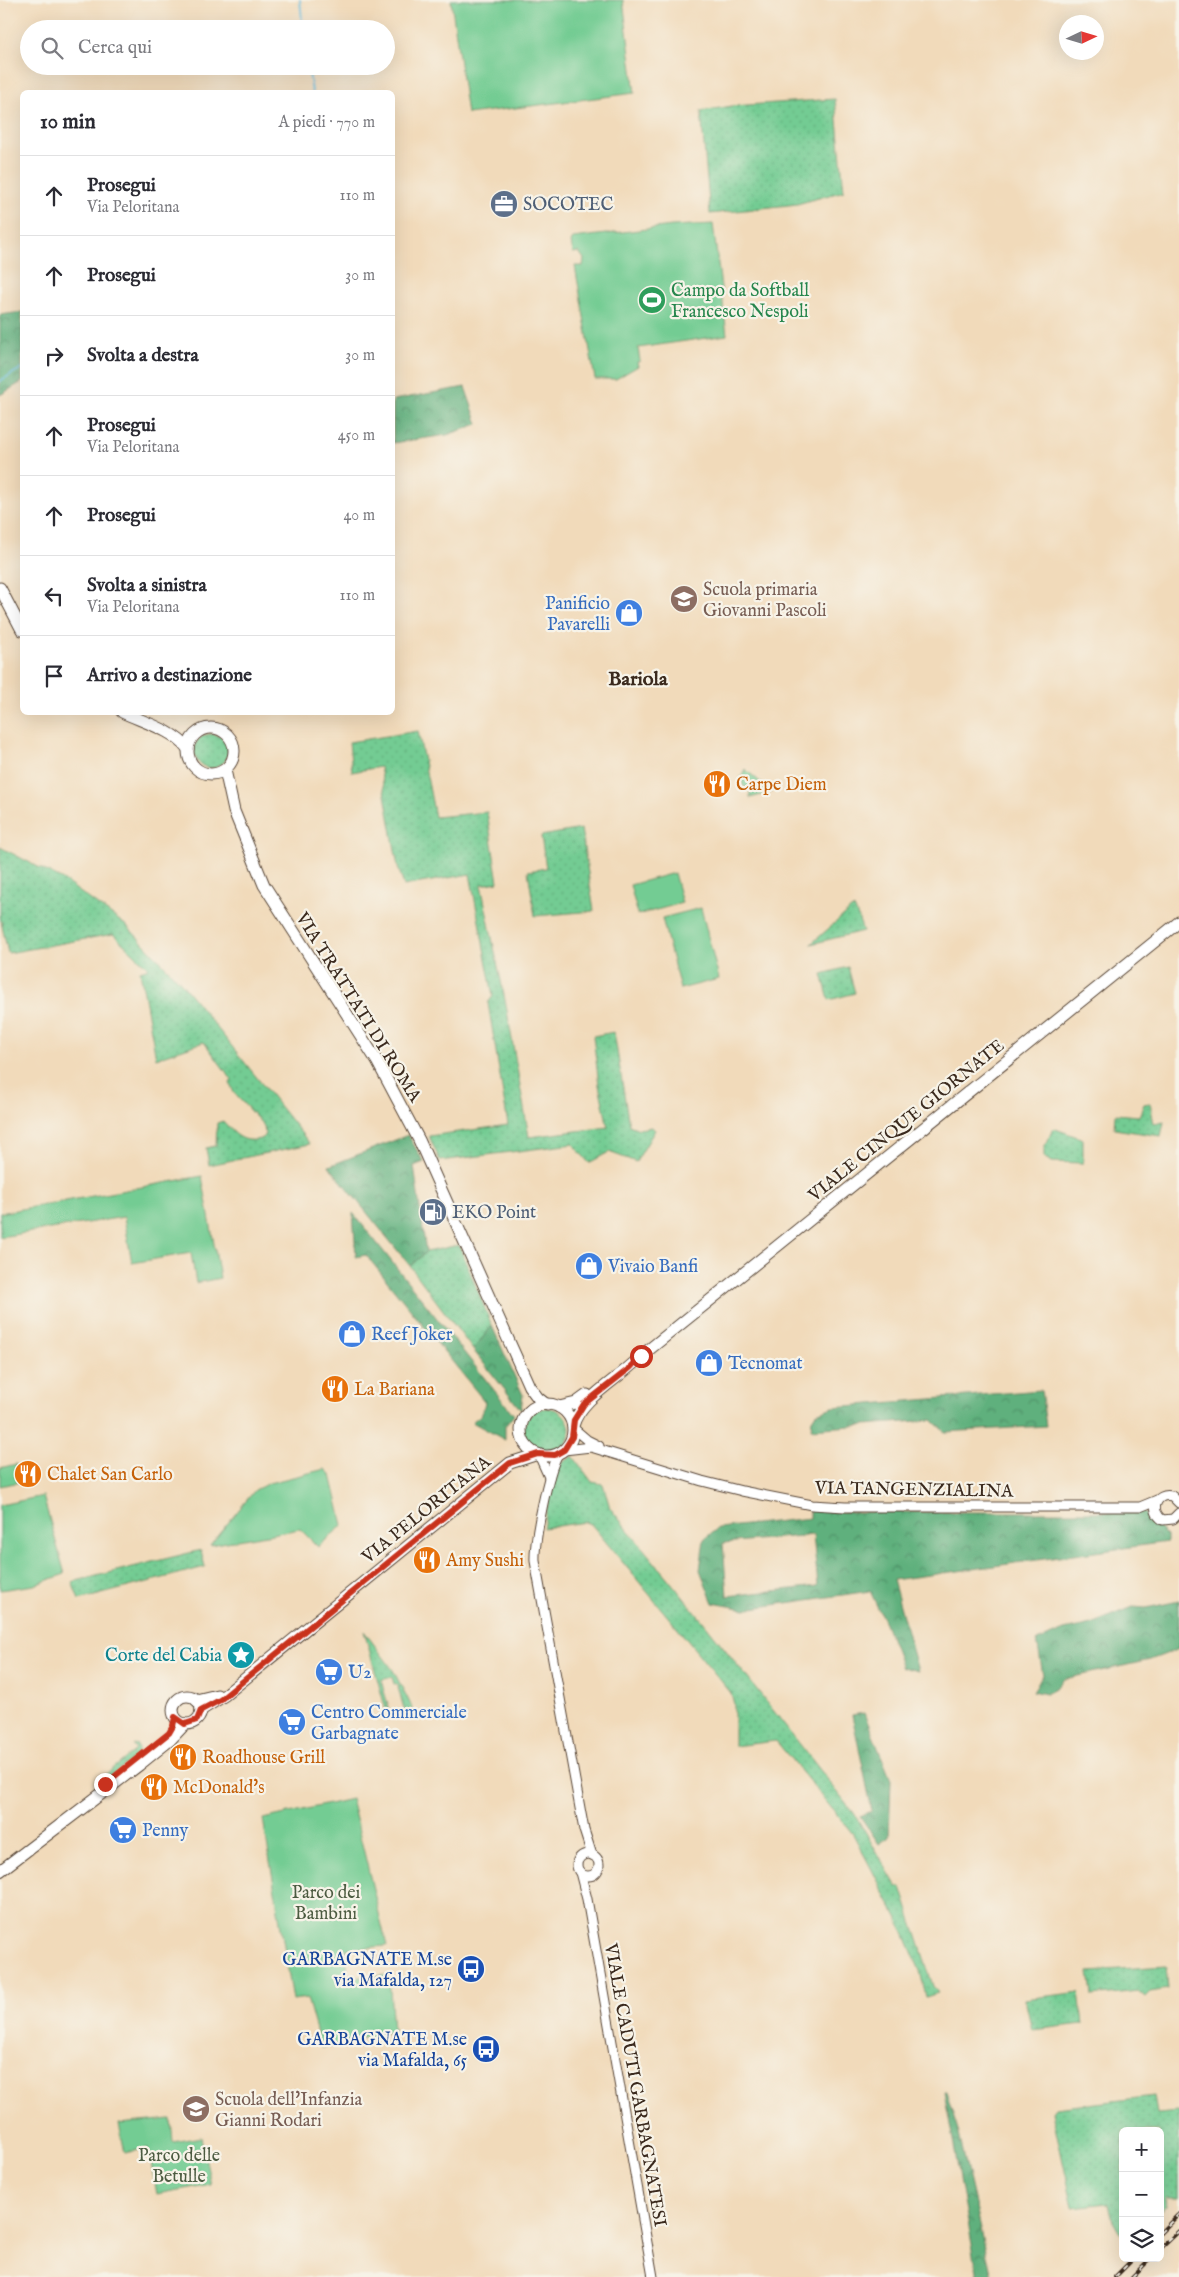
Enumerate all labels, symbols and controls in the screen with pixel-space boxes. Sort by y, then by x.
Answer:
north arrow [1059,15,1104,60]
search box [20,20,395,75]
icon: search [38,34,66,62]
text: Cerca qui [78,36,152,60]
text: 10 min [40,109,96,136]
text: A piedi · 770 m [279,113,375,133]
text: Prosegui [87,174,156,198]
icon: ahead [40,182,68,210]
text: 110 m [339,186,375,206]
office icon: SOCOTEC [489,189,519,219]
place label: SOCOTEC [523,194,614,217]
text: Via Peloritana [87,198,179,218]
icon: ahead [40,262,68,290]
text: Prosegui [87,264,156,288]
text: 30 m [345,266,375,286]
place label: Campo da Softball Francesco Nespoli [671,280,809,324]
sports icon: Campo da Softball Francesco Nespoli [637,285,667,315]
icon: right [40,342,68,370]
text: Svolta a destra [87,344,199,368]
text: 30 m [345,346,375,366]
text: Prosegui [87,414,156,438]
icon: ahead [40,422,68,450]
text: 450 m [338,426,375,446]
text: Via Peloritana [87,438,179,458]
icon: ahead [40,502,68,530]
text: Prosegui [87,504,156,528]
text: 40 m [343,506,375,526]
text: Svolta a sinistra [87,574,207,598]
place label: Scuola primaria Giovanni Pascoli [703,579,827,623]
icon: left [40,582,68,610]
school or university icon: Scuola primaria Giovanni Pascoli [669,584,699,614]
text: 110 m [339,586,375,606]
place label: Panificio Pavarelli [545,593,610,637]
text: Via Peloritana [87,598,179,618]
shop icon: Panificio Pavarelli [614,598,644,628]
icon: arrive [40,662,68,690]
text: Arrivo a destinazione [87,664,252,688]
district label: Bariola [608,667,668,692]
restaurant icon: Carpe Diem [702,769,732,799]
place label: Carpe Diem [736,774,827,797]
street label: VIA TRATTATI DI ROMA [289,908,426,1108]
street label: VIALE CINQUE GIORNATE [803,1035,1010,1208]
fuel station icon: EKO Point [418,1197,448,1227]
place label: EKO Point [452,1202,536,1225]
shop icon: Vivaio Banfi [574,1251,604,1281]
place label: Vivaio Banfi [607,1256,698,1279]
shop icon: Reef Joker [337,1319,367,1349]
place label: Reef Joker [371,1324,453,1347]
route start [630,1345,653,1368]
shop icon: Tecnomat [694,1348,724,1378]
place label: Tecnomat [728,1353,803,1376]
restaurant icon: La Bariana [320,1374,350,1404]
place label: La Bariana [354,1379,435,1402]
street label: VIA PELORITANA [357,1451,497,1570]
restaurant icon: Chalet San Carlo [13,1459,43,1489]
place label: Chalet San Carlo [47,1464,173,1487]
street label: VIA TANGENZIALINA [814,1477,1014,1504]
restaurant icon: Amy Sushi [412,1545,442,1575]
place label: Amy Sushi [445,1550,524,1573]
place icon: Corte del Cabia [226,1640,256,1670]
place label: Corte del Cabia [105,1645,222,1668]
supermarket icon: U2 [314,1657,344,1687]
place label: U2 [348,1662,372,1685]
place label: Centro Commerciale Garbagnate [311,1702,467,1746]
supermarket icon: Centro Commerciale Garbagnate [277,1707,307,1737]
restaurant icon: Roadhouse Grill [168,1742,198,1772]
place label: Roadhouse Grill [202,1747,325,1770]
restaurant icon: McDonald's [139,1772,169,1802]
route end [94,1773,117,1796]
place label: McDonald's [173,1777,265,1800]
supermarket icon: Penny [108,1815,138,1845]
place label: Penny [142,1820,188,1843]
park label: Parco dei Bambini [292,1882,361,1926]
street label: VIALE CADUTI GARBAGNATESI [598,1941,671,2229]
place label: GARBAGNATE M.se via Mafalda, 127 [282,1949,452,1993]
bus stop icon: GARBAGNATE M.se via Mafalda, 127 [456,1954,486,1984]
place label: GARBAGNATE M.se via Mafalda, 65 [297,2029,467,2073]
bus stop icon: GARBAGNATE M.se via Mafalda, 65 [471,2034,501,2064]
place label: Scuola dell'Infanzia Gianni Rodari [215,2089,363,2133]
school or university icon: Scuola dell'Infanzia Gianni Rodari [181,2094,211,2124]
map controls [1119,2127,1164,2262]
button: + [1119,2127,1164,2172]
park label: Parco delle Betulle [138,2145,220,2189]
button: − [1119,2172,1164,2217]
button: layers [1119,2217,1164,2262]

